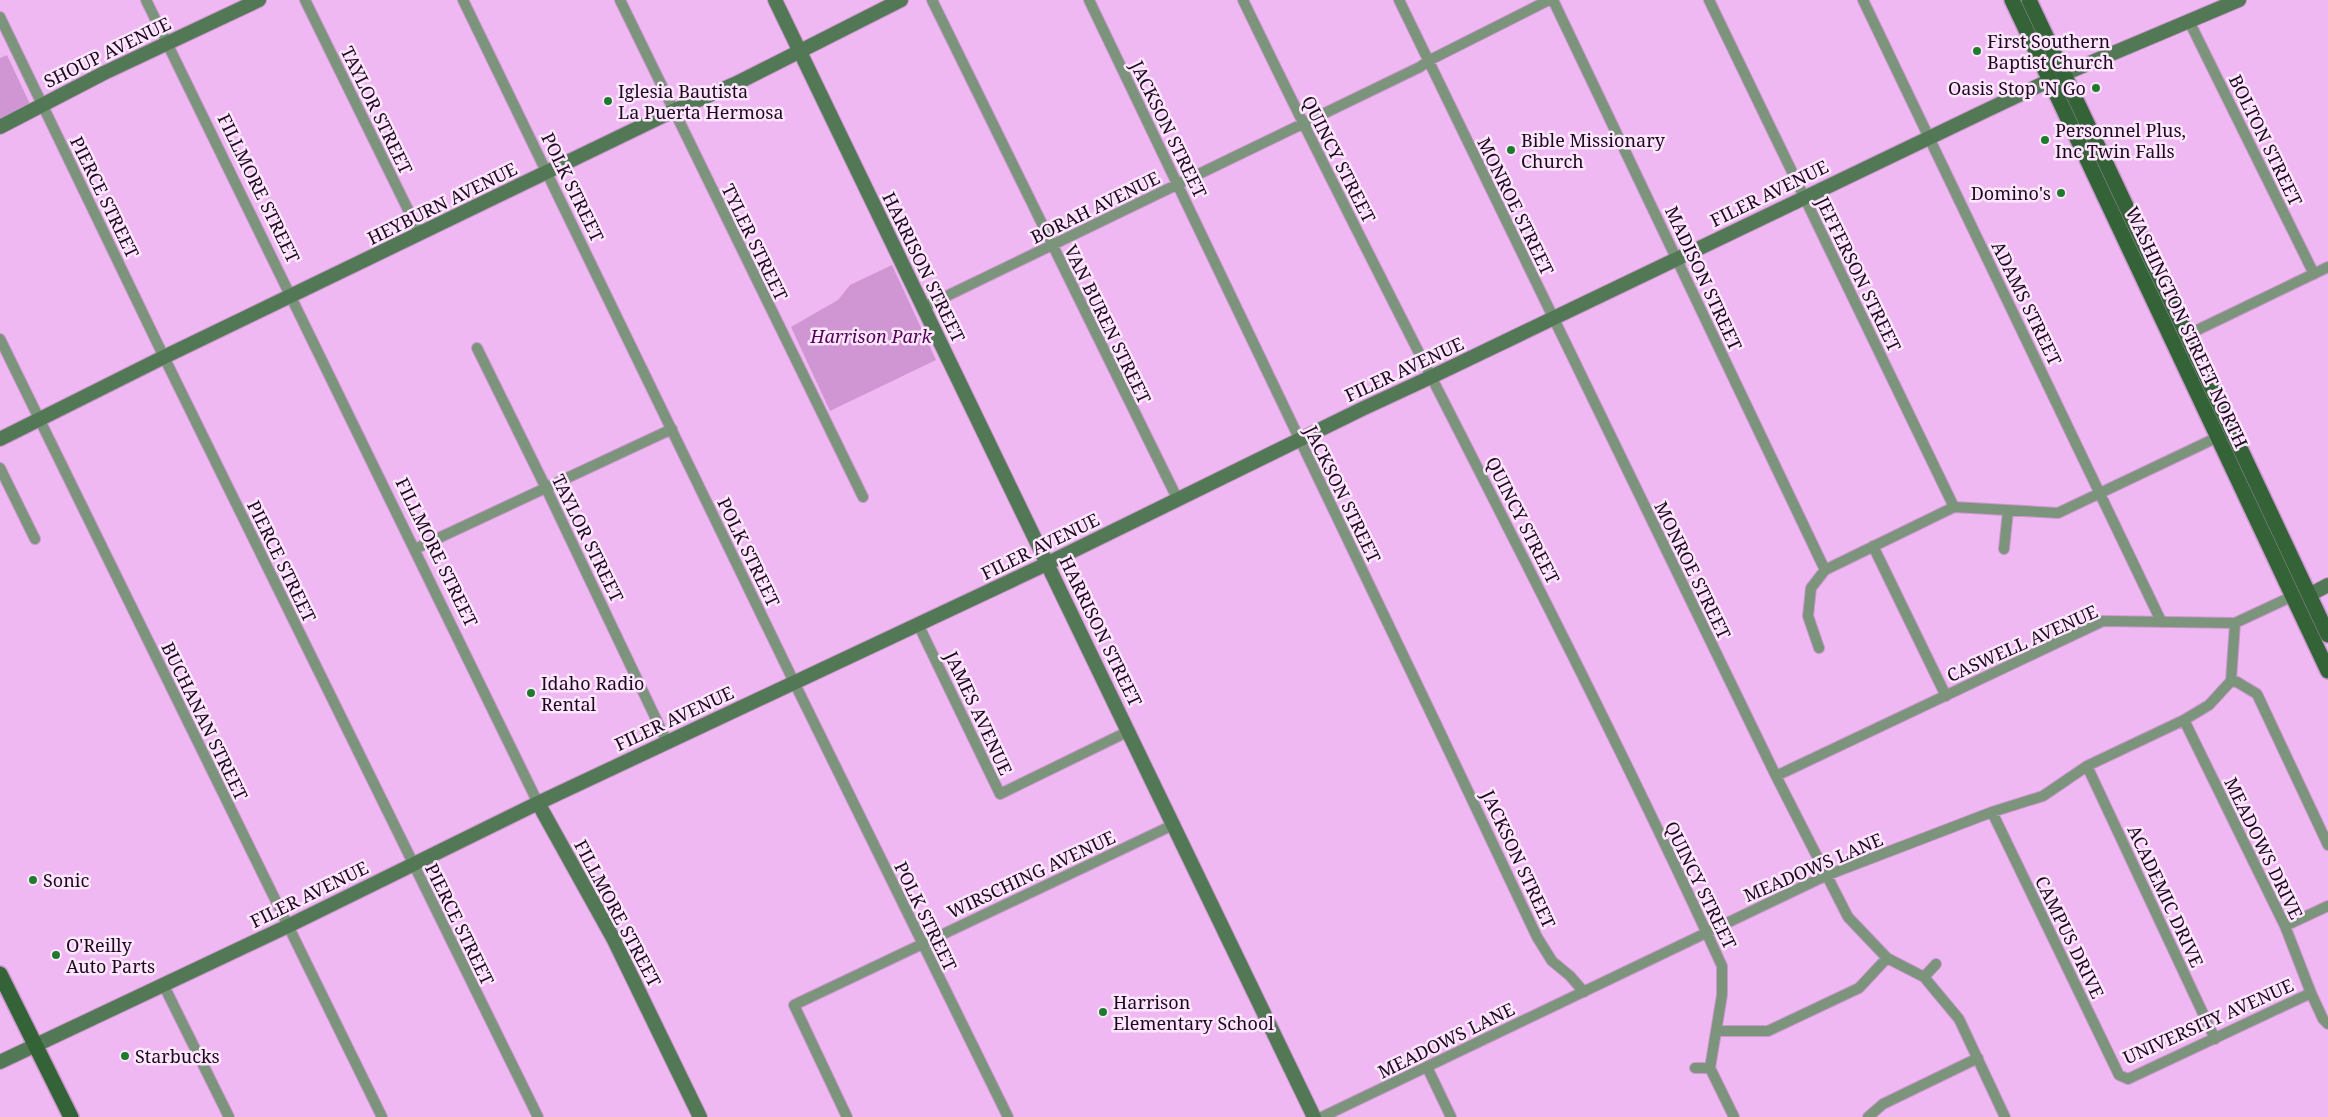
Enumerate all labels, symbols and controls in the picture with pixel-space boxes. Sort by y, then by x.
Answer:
street label: SHOUP AVENUE [40,11,174,93]
place label: First Southern Baptist Church [1987,29,2114,74]
street label: TAYLOR STREET [336,42,418,178]
marker: First Southern Baptist Church [1971,45,1983,57]
street label: JACKSON STREET [1125,56,1213,202]
street label: BOLTON STREET [2224,70,2308,210]
place label: Oasis Stop 'N Go [1948,76,2086,100]
place label: Iglesia Bautista La Puerta Hermosa [618,79,784,124]
marker: Oasis Stop 'N Go [2090,82,2102,94]
street label: QUINCY STREET [1297,91,1381,227]
marker: Iglesia Bautista La Puerta Hermosa [602,95,614,107]
street label: FILLMORE STREET [212,109,306,267]
place label: Personnel Plus, Inc Twin Falls [2055,118,2186,163]
place label: Bible Missionary Church [1521,128,1666,173]
street label: POLK STREET [536,129,610,245]
street label: PIERCE STREET [65,132,145,262]
street label: MONROE STREET [1472,133,1560,279]
marker: Personnel Plus, Inc Twin Falls [2039,134,2051,146]
marker: Bible Missionary Church [1505,144,1517,156]
street label: FILER AVENUE [1706,154,1832,232]
street label: HEYBURN AVENUE [363,156,521,250]
street label: BORAH AVENUE [1026,165,1164,249]
street label: TYLER STREET [716,180,794,304]
place label: Domino's [1971,181,2051,205]
marker: Domino's [2055,187,2067,199]
street label: HARRISON STREET [877,188,971,346]
street label: JEFFERSON STREET [1811,192,1907,355]
street label: MADISON STREET [1660,202,1748,354]
street label: WASHINGTON STREET NORTH [2120,202,2254,452]
street label: ADAMS STREET [1987,237,2067,369]
street label: VAN BUREN STREET [1059,241,1157,407]
park label: Harrison Park [809,324,932,348]
street label: FILER AVENUE [1341,331,1467,407]
street label: JACKSON STREET [1299,421,1387,567]
street label: QUINCY STREET [1481,452,1565,588]
street label: TAYLOR STREET [547,470,629,606]
street label: FILLMORE STREET [390,473,484,631]
street label: POLK STREET [712,494,786,610]
street label: PIERCE STREET [242,496,322,626]
street label: MONROE STREET [1649,497,1737,643]
street label: FILER AVENUE [977,507,1103,585]
street label: HARRISON STREET [1054,552,1148,710]
street label: CASWELL AVENUE [1943,599,2101,687]
street label: BUCHANAN STREET [156,638,254,804]
street label: JAMES AVENUE [939,646,1018,779]
place label: Idaho Radio Rental [541,671,644,716]
street label: FILER AVENUE [611,680,737,756]
marker: Idaho Radio Rental [525,687,537,699]
street label: MEADOWS DRIVE [2219,773,2309,923]
street label: JACKSON STREET [1476,785,1562,932]
street label: QUINCY STREET [1660,817,1742,953]
street label: ACADEMIC DRIVE [2122,821,2210,971]
street label: WIRSCHING AVENUE [943,825,1119,923]
street label: MEADOWS LANE [1740,827,1886,907]
street label: FILLMORE STREET [569,835,667,991]
street label: FILER AVENUE [246,855,372,933]
street label: POLK STREET [889,858,963,974]
street label: PIERCE STREET [420,859,500,989]
place label: Sonic [43,868,90,892]
street label: CAMPUS DRIVE [2030,872,2110,1002]
marker: Sonic [27,874,39,886]
place label: O'Reilly Auto Parts [66,933,155,978]
marker: O'Reilly Auto Parts [50,949,62,961]
street label: UNIVERSITY AVENUE [2119,973,2297,1069]
place label: Harrison Elementary School [1113,990,1274,1035]
street label: MEADOWS LANE [1374,997,1518,1083]
marker: Harrison Elementary School [1097,1006,1109,1018]
place label: Starbucks [135,1044,220,1068]
marker: Starbucks [119,1050,131,1062]

